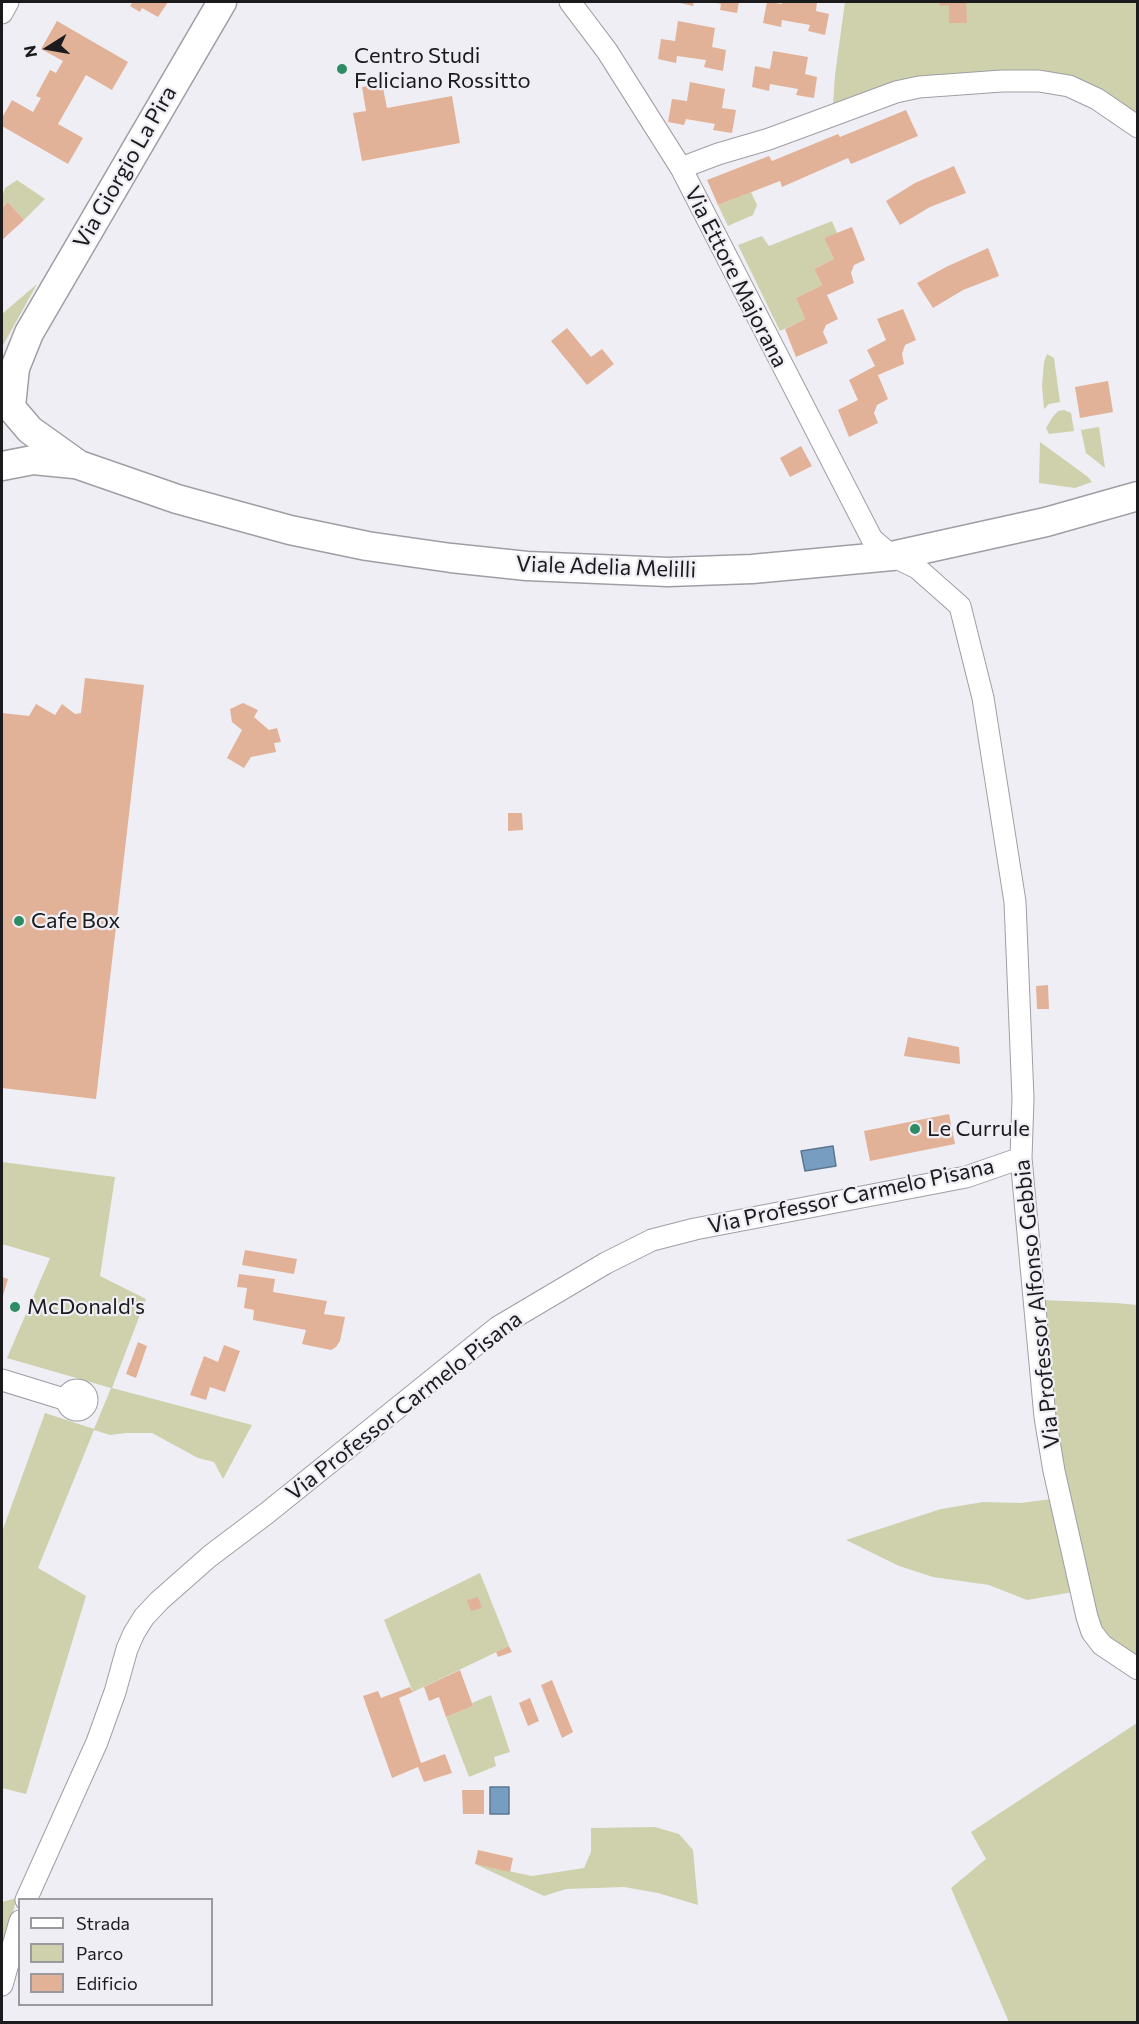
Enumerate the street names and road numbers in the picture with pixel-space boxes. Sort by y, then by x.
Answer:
street label: Via Giorgio La Pira [68,81,182,253]
street label: Via Ettore Majorana [679,182,793,372]
street label: Viale Adelia Melilli [515,551,697,583]
street label: Via Professor Carmelo Pisana [706,1153,996,1239]
street label: Via Professor Alfonso Gebbia [1009,1158,1065,1450]
street label: Via Professor Carmelo Pisana [281,1306,527,1506]

